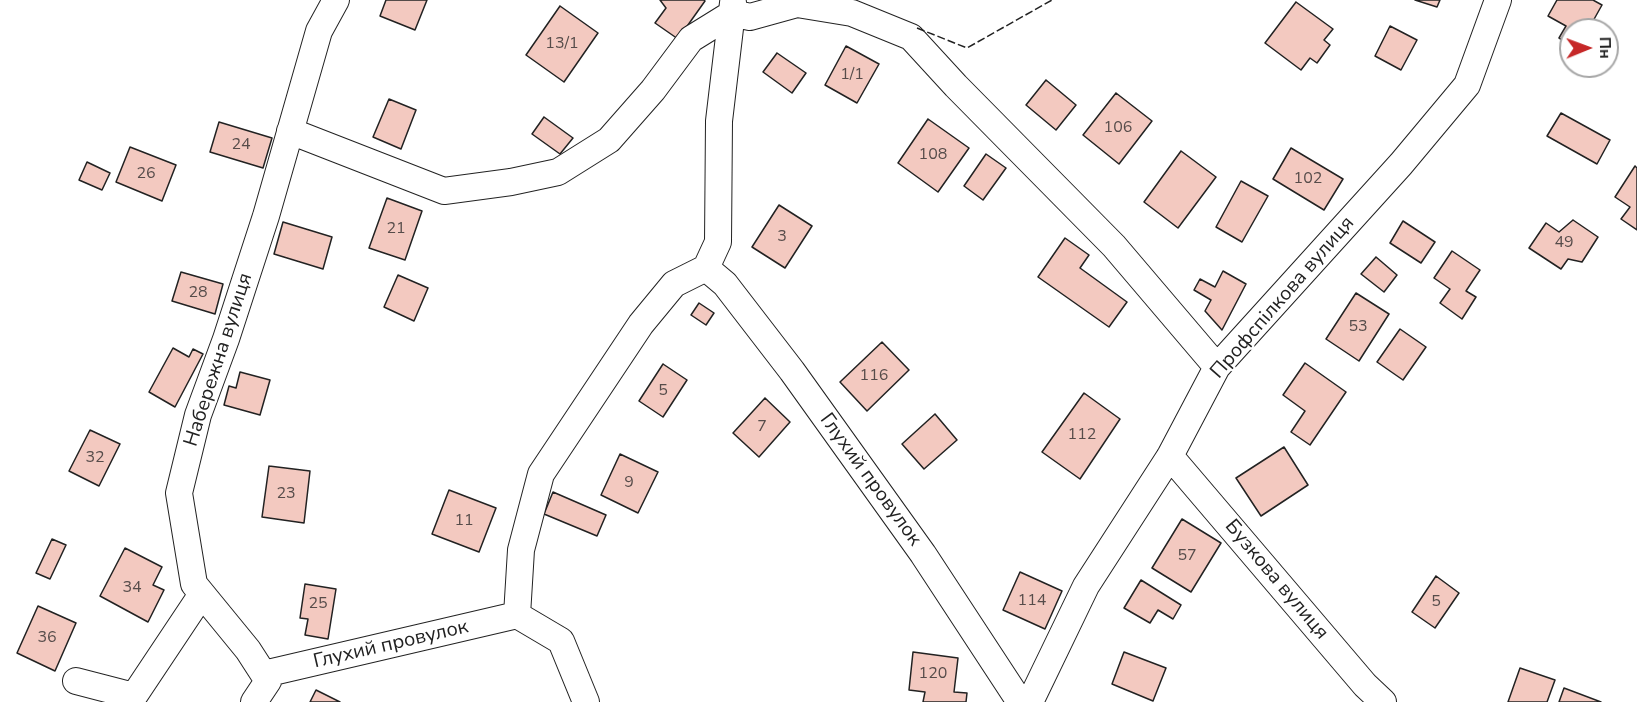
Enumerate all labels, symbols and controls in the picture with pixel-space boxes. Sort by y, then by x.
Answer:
north arrow [1559,18,1619,78]
house number: 13/1 [545,34,579,54]
text: Пн [1594,37,1616,59]
house number: 1/1 [840,65,864,85]
house number: 106 [1104,118,1132,138]
house number: 24 [231,135,251,155]
house number: 108 [919,145,947,165]
house number: 26 [136,164,156,184]
house number: 102 [1294,169,1322,189]
street label: Профспілкова вулиця [1206,212,1360,384]
house number: 21 [386,219,406,239]
house number: 3 [777,227,787,247]
house number: 49 [1554,233,1574,253]
street label: Набережна вулиця [180,270,258,450]
house number: 28 [188,283,208,303]
house number: 53 [1348,317,1368,337]
house number: 116 [860,366,888,386]
house number: 5 [658,381,668,401]
street label: Глухий провулок [814,409,926,551]
house number: 7 [757,417,767,437]
house number: 112 [1068,425,1096,445]
house number: 32 [85,448,105,468]
house number: 9 [624,473,634,493]
house number: 23 [276,484,296,504]
house number: 11 [454,511,474,531]
street label: Бузкова вулиця [1219,515,1333,645]
house number: 57 [1177,546,1197,566]
house number: 34 [122,578,142,598]
house number: 114 [1018,591,1046,611]
house number: 5 [1431,592,1441,612]
house number: 25 [308,594,328,614]
street label: Глухий провулок [311,616,471,674]
house number: 36 [37,628,57,648]
house number: 120 [919,664,947,684]

